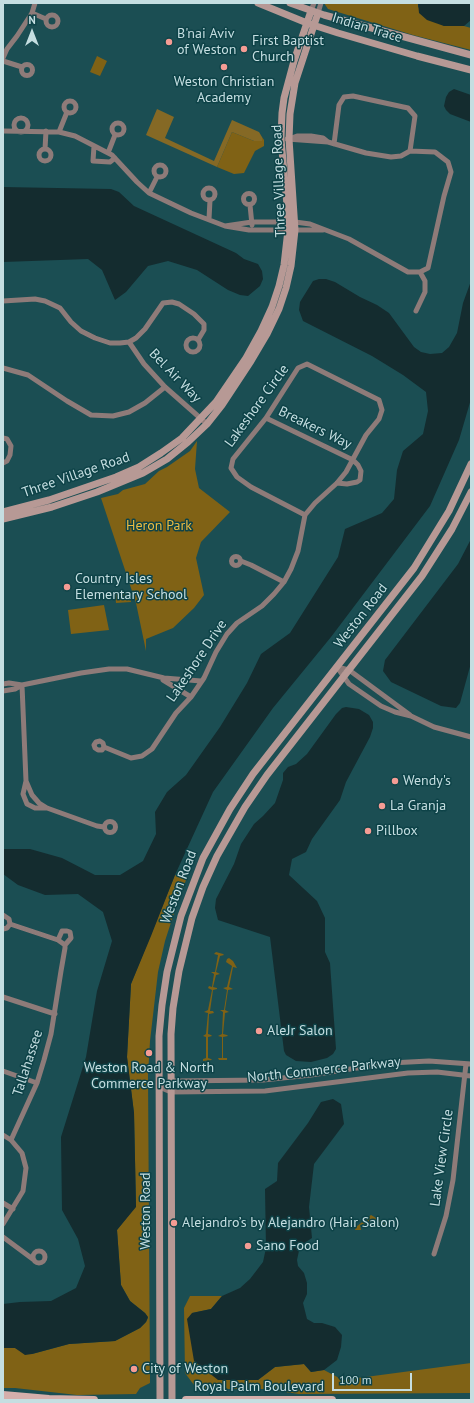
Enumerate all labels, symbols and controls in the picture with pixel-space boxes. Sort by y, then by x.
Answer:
street label: Indian Trace [330,9,404,47]
north arrow [12,12,52,52]
text: N [28,13,36,27]
place label: B'nai Aviv of Weston [177,26,236,58]
place label: First Baptist Church [252,33,324,66]
marker: B'nai Aviv of Weston [164,37,174,47]
marker: First Baptist Church [239,44,249,54]
marker: Weston Christian Academy [219,62,229,72]
place label: Weston Christian Academy [174,74,274,106]
street label: Three Village Road [269,124,289,238]
street label: Bel Air Way [145,346,205,406]
street label: Lakeshore Circle [221,361,293,451]
street label: Breakers Way [276,403,354,453]
street label: Three Village Road [20,449,132,501]
park label: Heron Park [126,518,192,534]
place label: Country Isles Elementary School [75,571,187,604]
street label: Weston Road [331,580,391,652]
marker: Country Isles Elementary School [62,582,72,592]
street label: Lakeshore Drive [163,617,231,705]
place label: Wendy's [403,773,451,789]
marker: Wendy's [390,776,400,786]
place label: La Granja [390,798,446,814]
marker: La Granja [377,801,387,811]
place label: Pillbox [376,823,418,839]
marker: Pillbox [363,826,373,836]
street label: Weston Road [157,848,201,926]
place label: AleJr Salon [267,1023,333,1039]
marker: AleJr Salon [254,1026,264,1036]
street label: Tallahassee [9,1028,47,1098]
marker: Weston Road & North Commerce Parkway [144,1048,154,1058]
street label: North Commerce Parkway [246,1054,402,1086]
place label: Weston Road & North Commerce Parkway [84,1060,214,1092]
street label: Lake View Circle [427,1108,457,1208]
street label: Weston Road [138,1172,154,1250]
place label: Alejandro’s by Alejandro (Hair Salon) [182,1215,399,1231]
marker: Alejandro’s by Alejandro (Hair Salon) [169,1218,179,1228]
place label: Sano Food [256,1238,319,1254]
marker: Sano Food [243,1241,253,1251]
place label: City of Weston [142,1361,228,1377]
marker: City of Weston [129,1364,139,1374]
scale bar [334,1365,414,1391]
text: 100 m [339,1372,372,1387]
street label: Royal Palm Boulevard [194,1379,324,1395]

